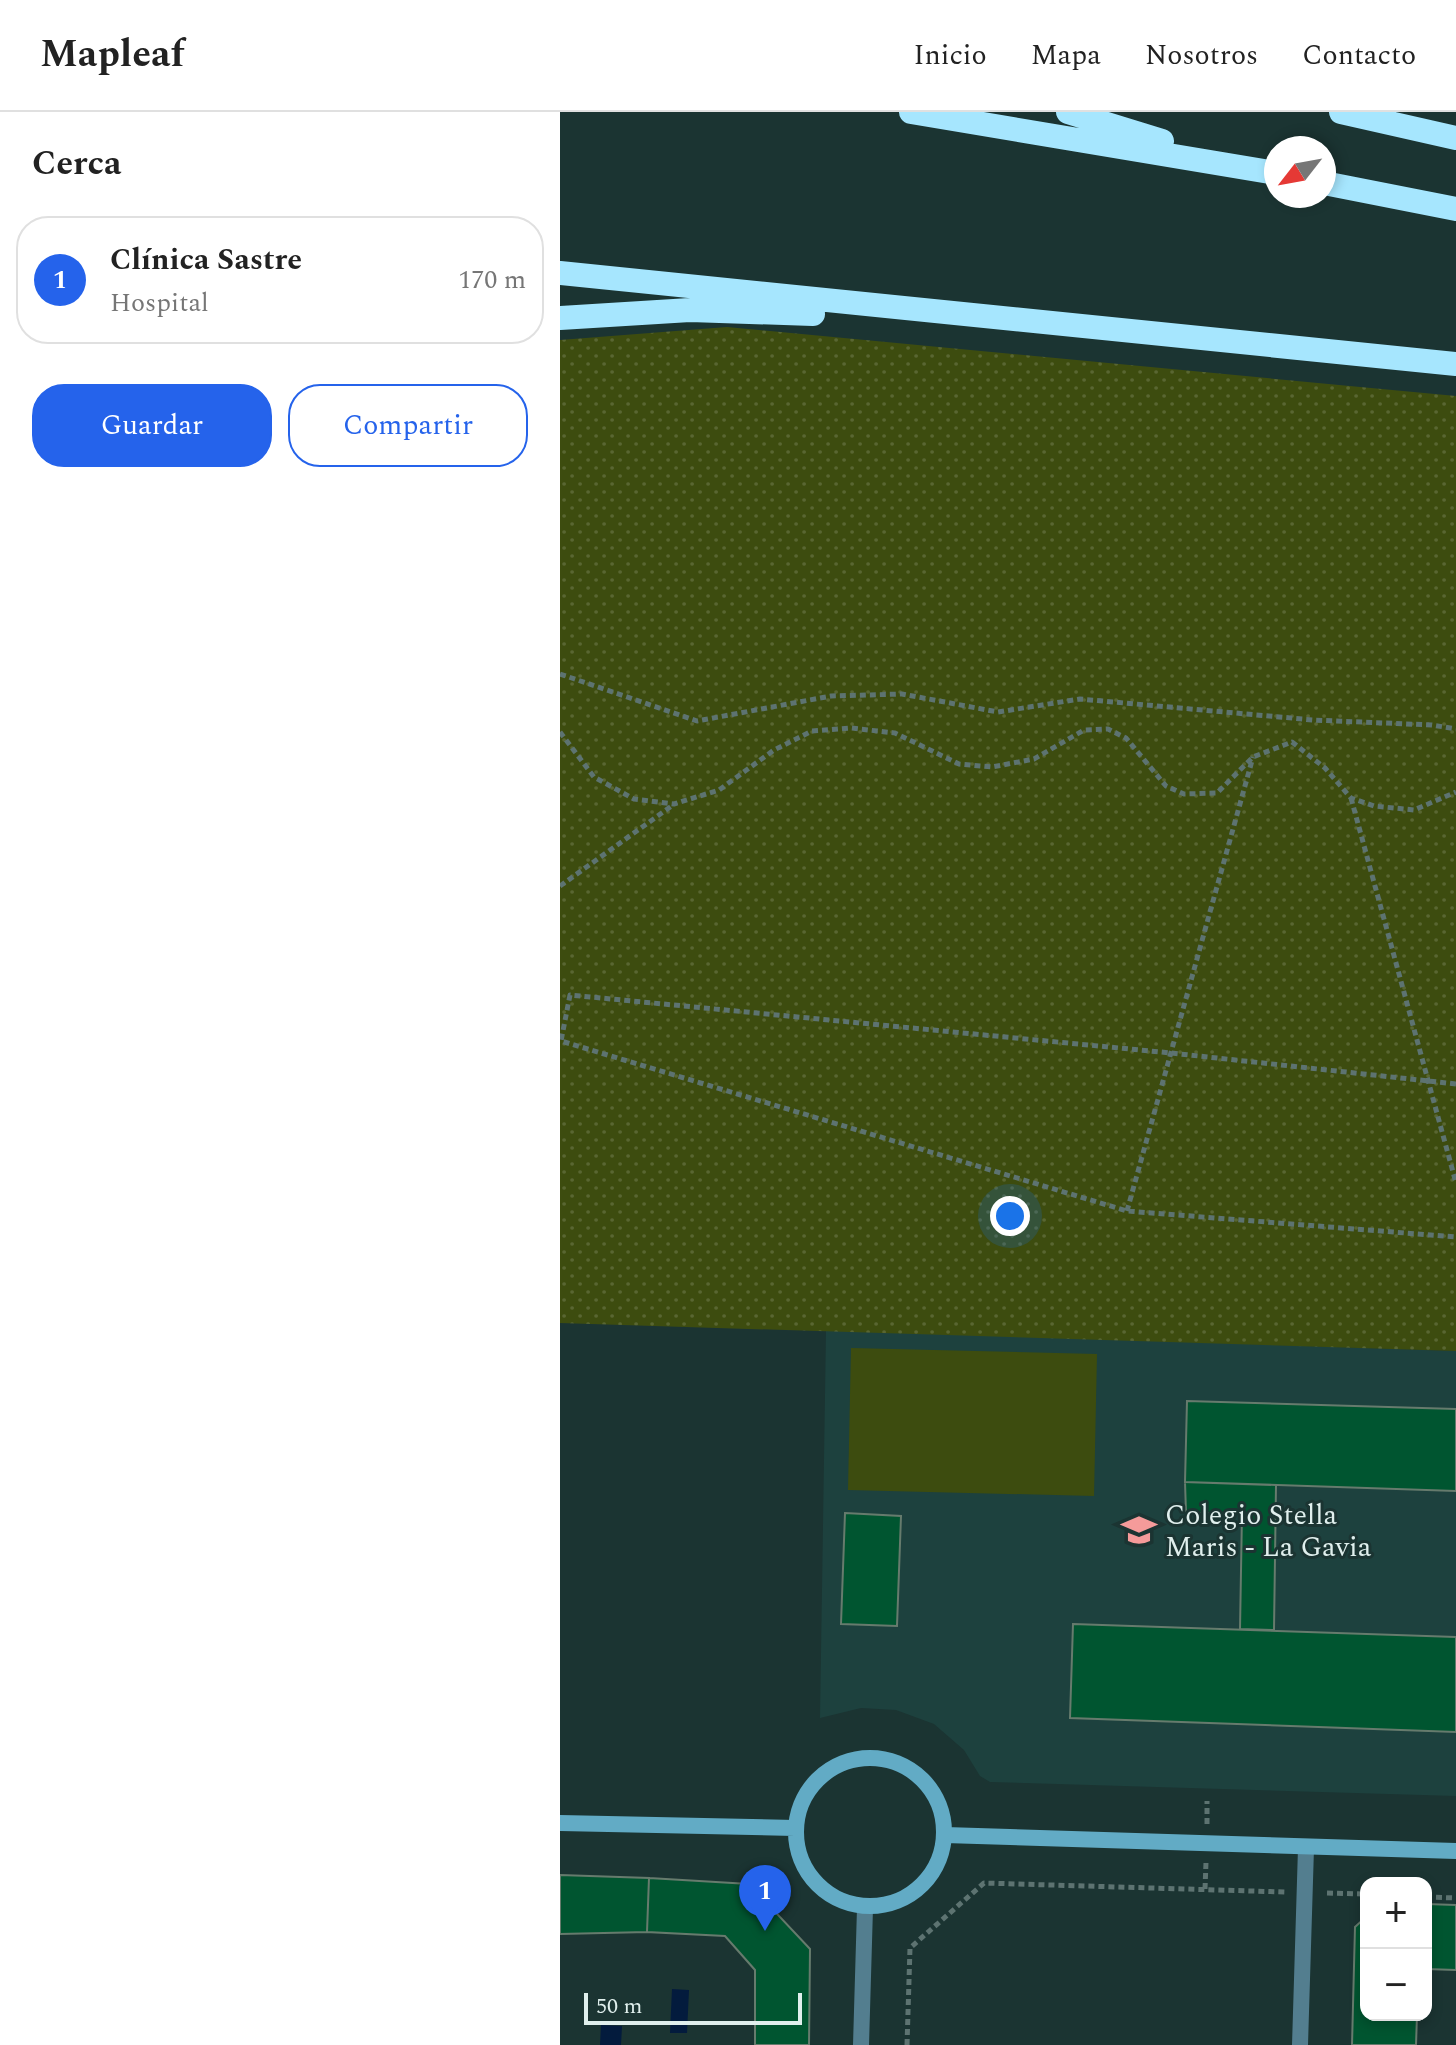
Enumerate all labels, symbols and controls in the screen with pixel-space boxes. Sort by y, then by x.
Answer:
text: Mapleaf [40,26,185,84]
text: Inicio [914,34,987,77]
text: Mapa [1031,34,1101,77]
text: Nosotros [1145,34,1258,77]
text: Contacto [1302,34,1416,77]
north arrow [1264,136,1336,208]
text: Cerca [32,138,121,190]
text: Clínica Sastre [110,237,302,283]
text: 1 [53,260,67,300]
text: 170 m [458,260,526,300]
text: Hospital [110,283,209,323]
button: Guardar [32,384,272,467]
button: Compartir [288,384,528,467]
your location [990,1196,1030,1236]
place label: Colegio Stella Maris - La Gavia [1165,1494,1372,1569]
school or university icon: Colegio Stella Maris - La Gavia [1120,1511,1158,1549]
pin: 1 [739,1865,791,1931]
map controls [1360,1877,1432,2021]
button: + [1360,1877,1432,1949]
button: − [1360,1949,1432,2021]
scale bar [584,1989,802,2025]
text: 50 m [596,1990,642,2023]

